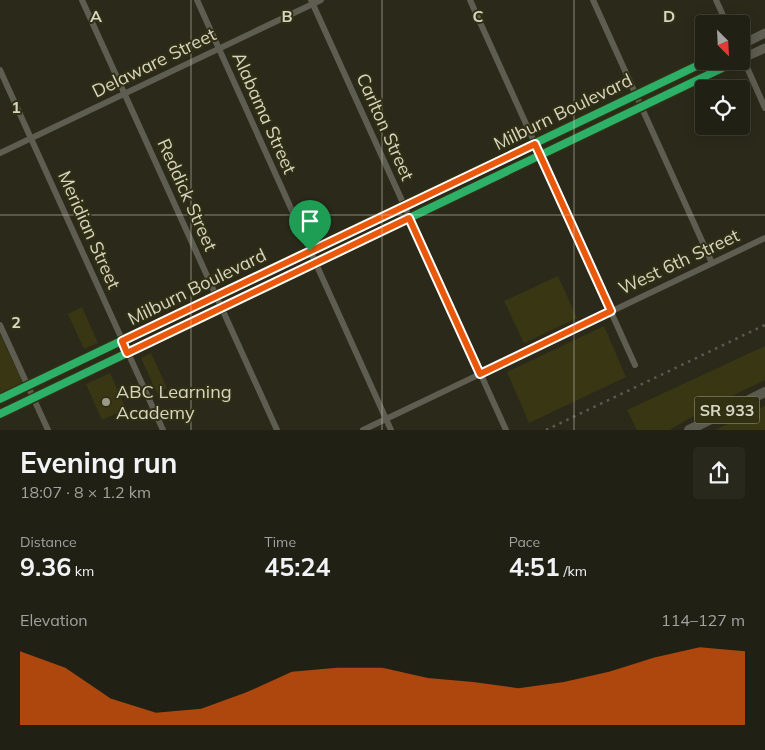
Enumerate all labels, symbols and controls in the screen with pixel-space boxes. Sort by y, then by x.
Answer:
text: A [90,6,102,26]
text: B [281,6,293,26]
text: C [473,6,484,26]
text: D [663,6,675,26]
north arrow [695,15,750,70]
map controls [695,15,750,135]
street label: Delaware Street [88,23,220,103]
street label: Alabama Street [227,48,302,177]
street label: Milburn Boulevard [490,68,636,155]
street label: Carlton Street [352,70,419,184]
button: locate [695,80,750,135]
text: 1 [11,97,21,117]
street label: Reddick Street [152,135,222,255]
street label: Meridian Street [53,167,126,292]
pin [289,200,331,251]
icon: arrive [296,207,324,235]
street label: West 6th Street [615,224,743,300]
street label: Milburn Boulevard [124,243,270,330]
text: 2 [11,312,21,332]
place label: ABC Learning Academy [116,380,232,424]
marker: ABC Learning Academy [100,396,112,408]
road number: SR 933 [694,396,760,424]
text: Evening run [20,445,177,480]
button: share [693,447,745,499]
text: 18:07 · 8 × 1.2 km [20,482,151,502]
text: Distance [20,533,77,551]
text: Time [264,533,296,551]
text: Pace [509,533,540,551]
text: 9.36 [20,551,71,582]
text: 45:24 [264,551,331,582]
text: 4:51 [509,551,560,582]
text: km [71,562,94,580]
text: /km [560,562,587,580]
text: Elevation [20,610,88,630]
text: 114–127 m [661,610,745,630]

